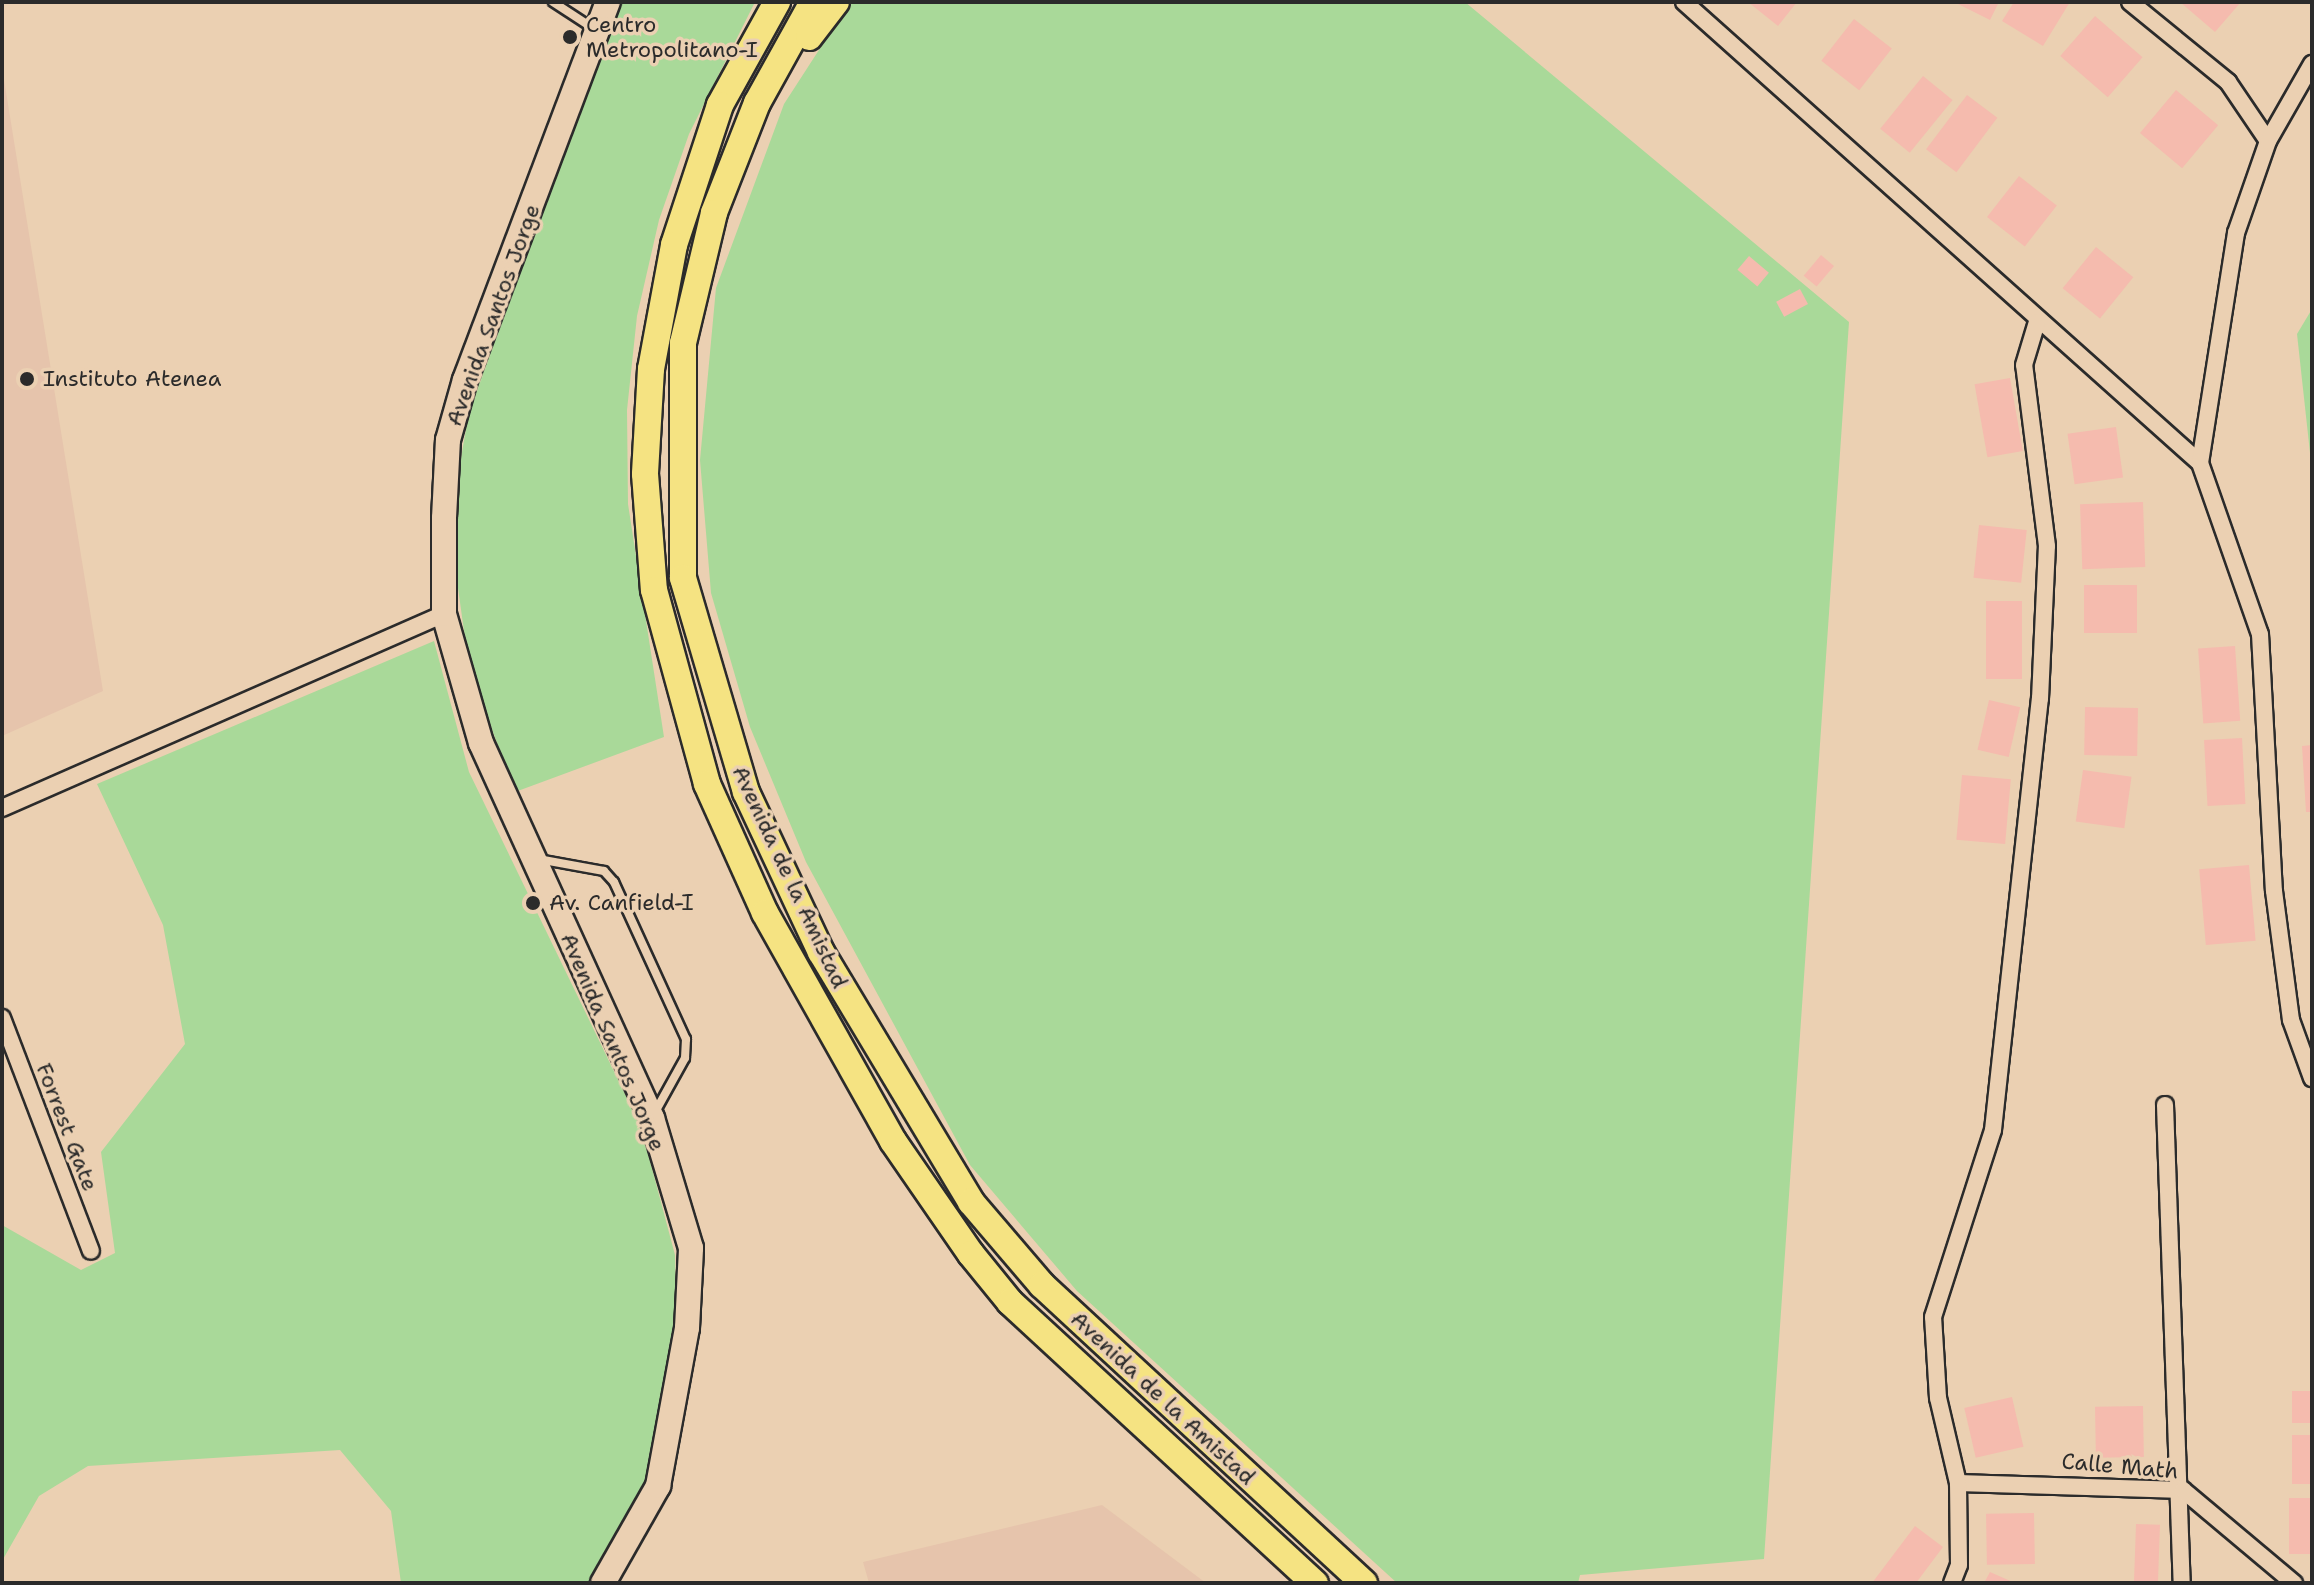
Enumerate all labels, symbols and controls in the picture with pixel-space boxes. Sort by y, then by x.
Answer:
place label: Centro Metropolitano-I [586,11,758,62]
marker: Centro Metropolitano-I [561,28,579,46]
street label: Avenida Santos Jorge [441,200,545,430]
place label: Instituto Atenea [43,366,221,392]
marker: Instituto Atenea [18,370,36,388]
street label: Avenida de la Amistad [727,762,853,992]
place label: Av. Canfield-I [549,890,694,916]
marker: Av. Canfield-I [524,894,542,912]
street label: Avenida Santos Jorge [555,929,671,1155]
street label: Forrest Gate [31,1059,103,1195]
street label: Avenida de la Amistad [1065,1306,1261,1490]
street label: Calle Math [2060,1448,2180,1484]

